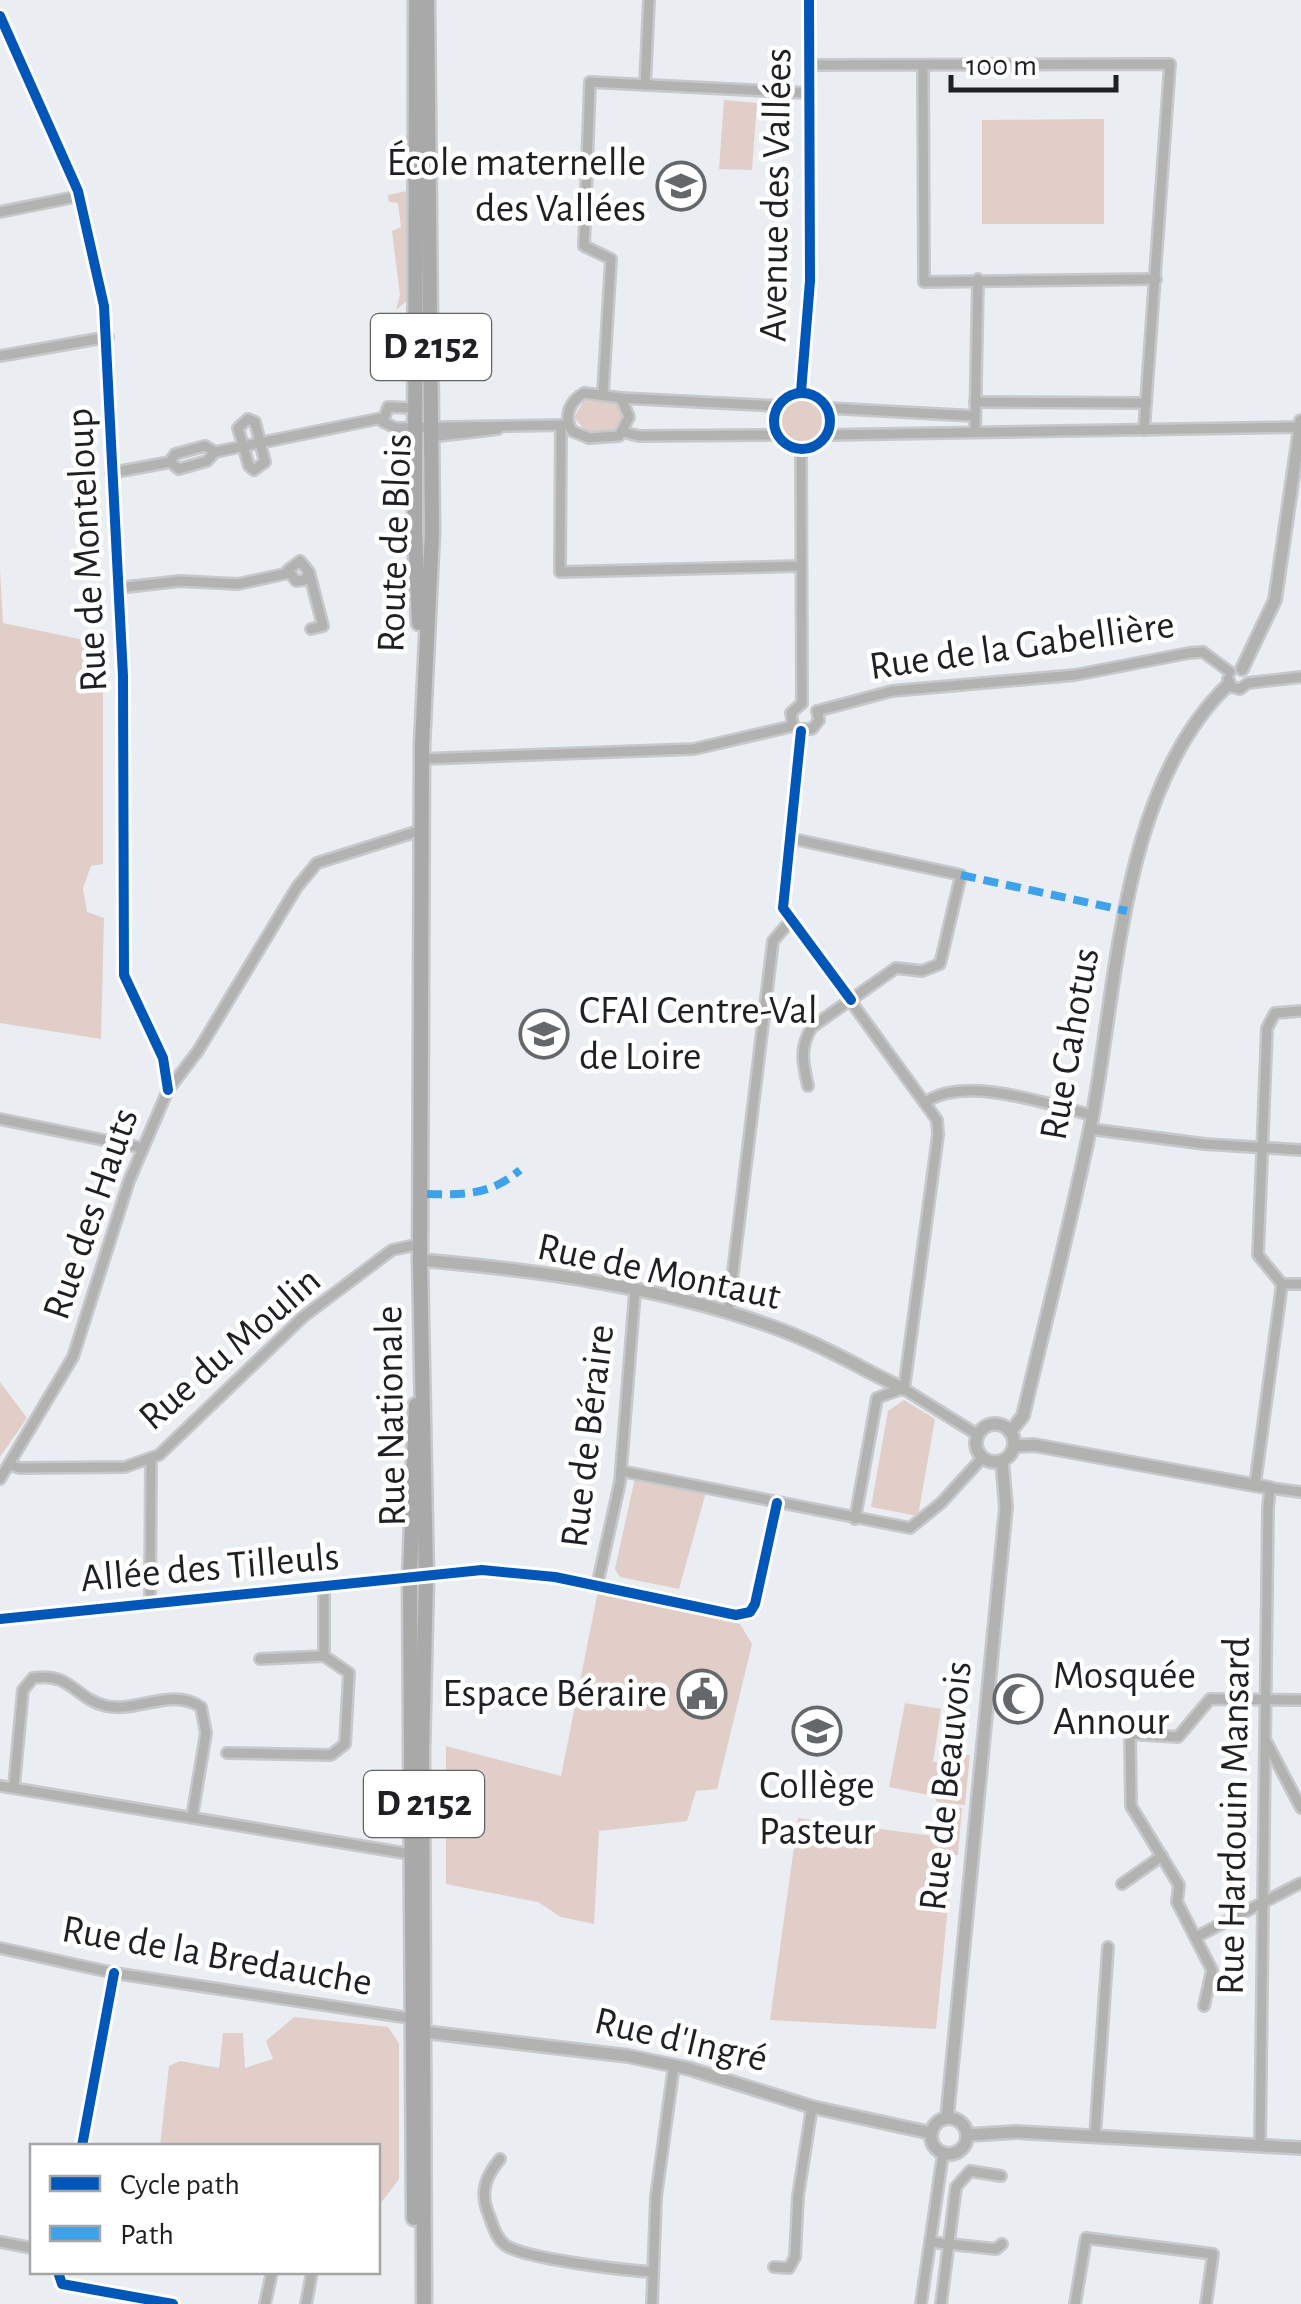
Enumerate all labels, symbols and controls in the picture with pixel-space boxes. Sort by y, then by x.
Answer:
scale bar [951,30,1116,92]
street label: Avenue des Vallées [753,48,799,342]
text: 100 m [966,51,1037,81]
place label: École maternelle des Vallées [386,139,646,229]
school or university icon: École maternelle des Vallées [655,160,707,212]
road number: D 2152 [371,314,491,380]
street label: Rue de Monteloup [60,407,114,693]
street label: Route de Blois [371,433,419,653]
street label: Rue de la Gabellière [867,605,1177,687]
street label: Rue Cahotus [1033,945,1107,1143]
place label: CFAI Centre-Val de Loire [579,991,818,1077]
school or university icon: CFAI Centre-Val de Loire [518,1008,570,1060]
street label: Rue des Hauts [36,1103,146,1325]
street label: Rue de Montaut [534,1227,784,1317]
street label: Rue du Moulin [132,1260,328,1438]
street label: Rue Nationale [369,1305,413,1527]
street label: Rue de Béraire [554,1322,622,1550]
street label: Allée des Tilleuls [79,1537,341,1599]
street label: Rue Hardouin Mansard [1211,1636,1257,1996]
place label: Mosquée Annour [1053,1656,1196,1742]
street label: Rue de Beauvois [913,1659,979,1913]
public building icon: Espace Béraire [676,1668,728,1720]
mosque icon: Mosquée Annour [992,1673,1044,1725]
place label: Espace Béraire [442,1674,667,1714]
school or university icon: Collège Pasteur [791,1705,843,1757]
place label: Collège Pasteur [759,1766,875,1852]
road number: D 2152 [364,1771,484,1837]
street label: Rue de la Bredauche [59,1909,375,2003]
street label: Rue d'Ingré [591,2001,771,2079]
legend [30,2144,380,2274]
text: Cycle path [120,2170,240,2200]
text: Path [120,2220,174,2250]

